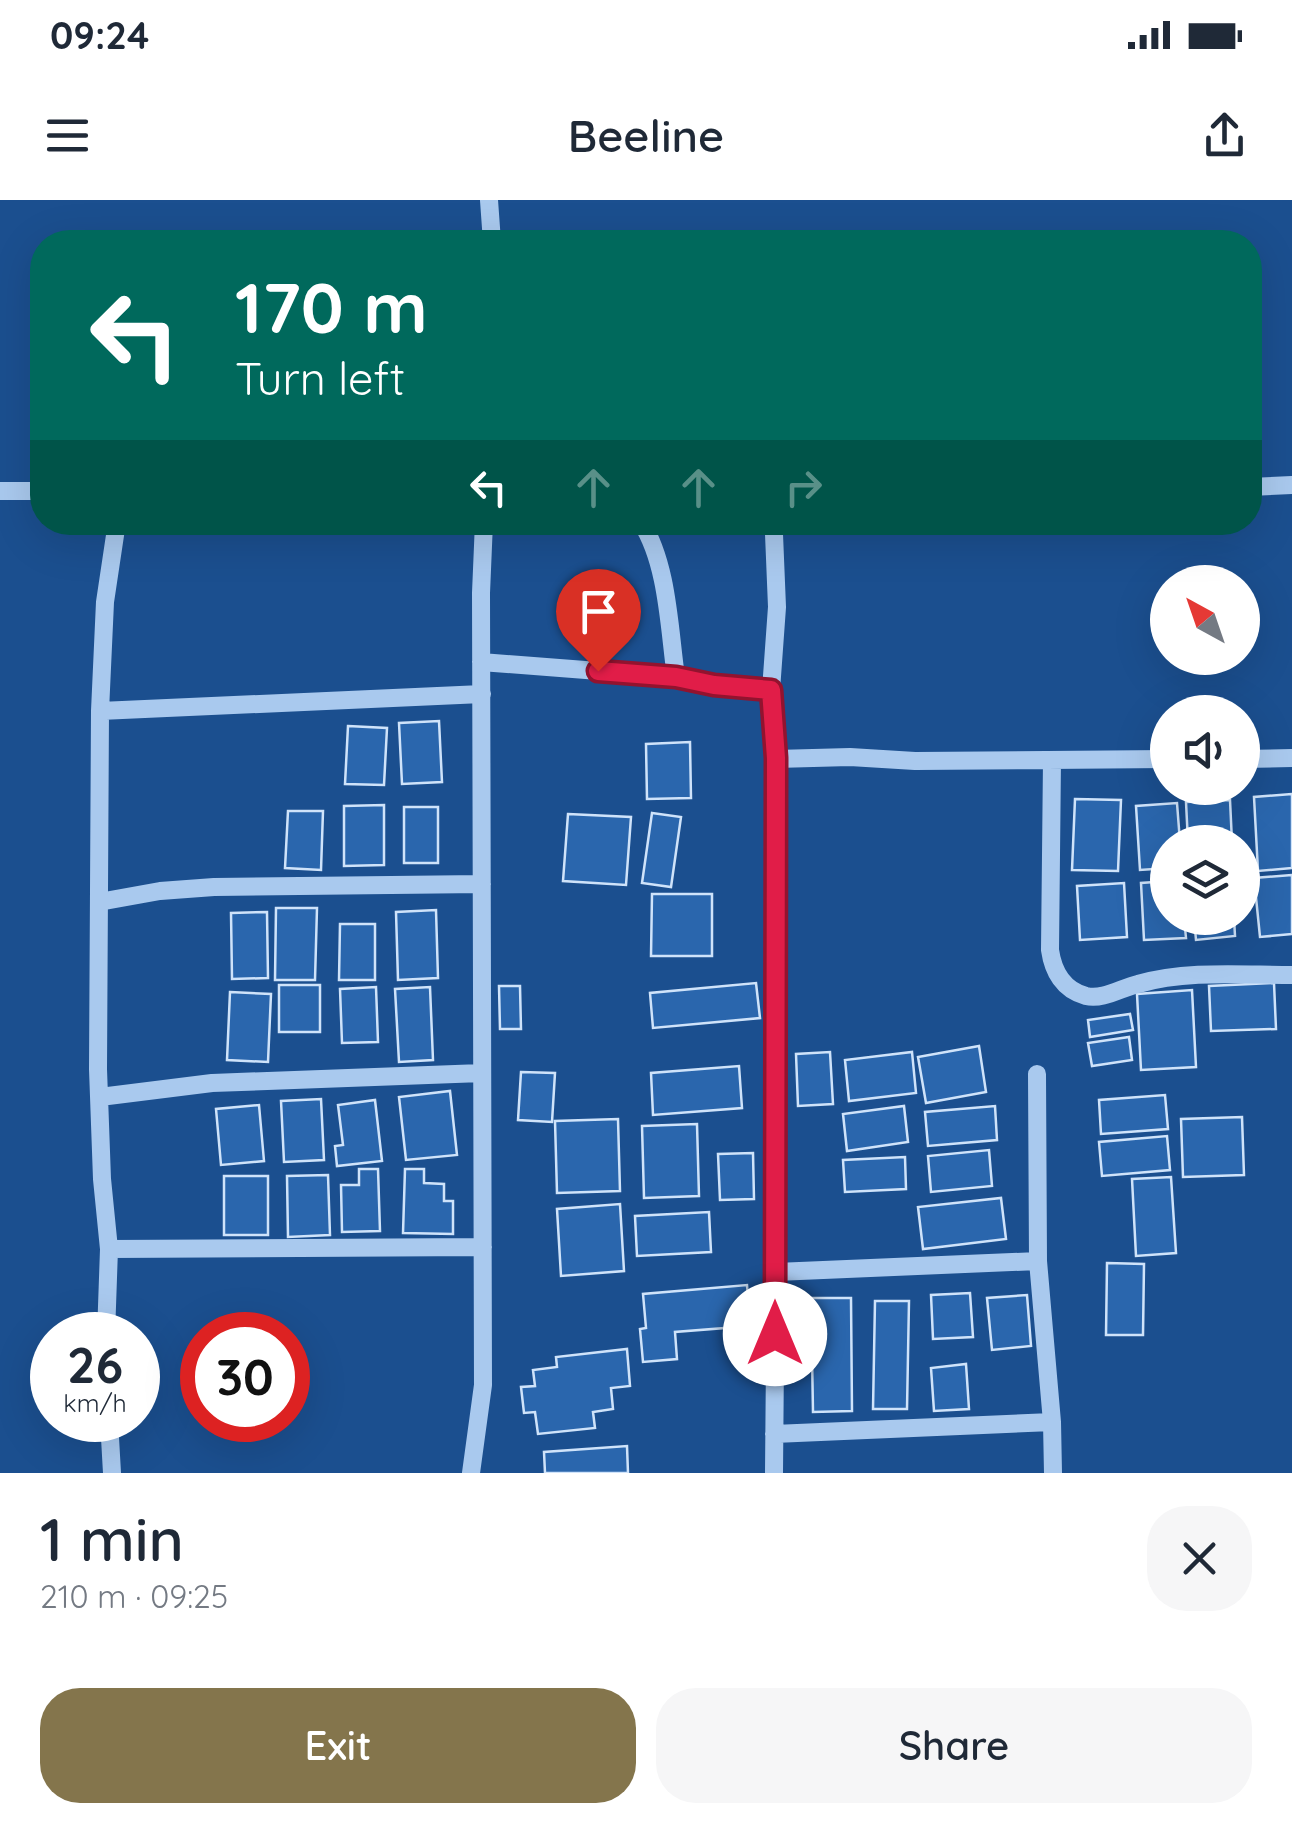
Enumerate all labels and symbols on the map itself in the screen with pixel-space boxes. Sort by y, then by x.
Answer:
north arrow [1150,565,1260,675]
pin [556,569,641,672]
position arrow [723,1282,827,1386]
speed limit sign: 30 [180,1312,310,1442]

